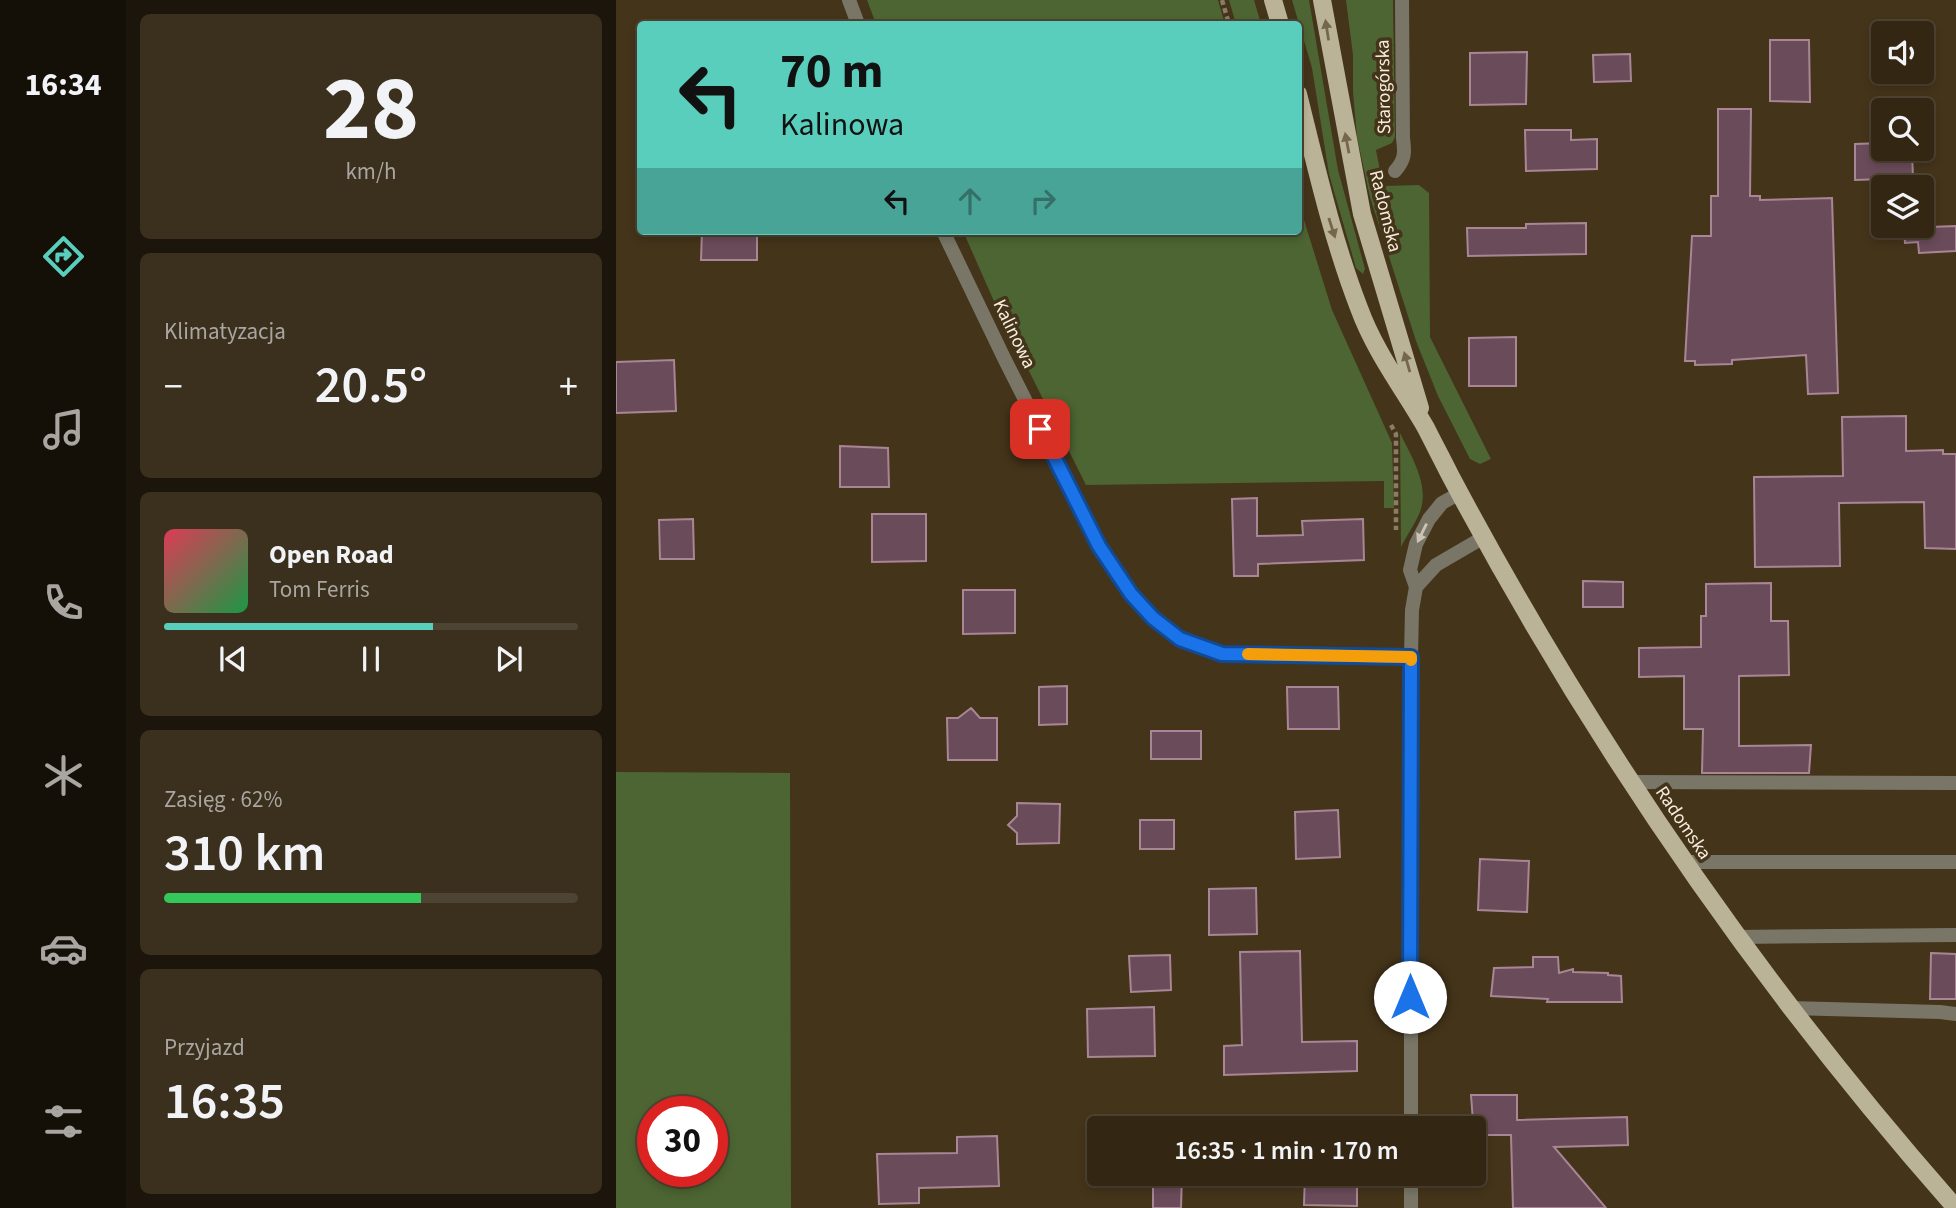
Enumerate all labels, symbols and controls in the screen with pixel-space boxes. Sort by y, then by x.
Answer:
one-way arrow [1321,19,1332,41]
map controls [1871,21,1934,238]
button: sound [1871,21,1934,84]
text: 70 m [780,37,884,107]
street label: Starogórska [1370,39,1398,135]
text: 28 [323,45,419,174]
icon: left [665,49,756,140]
text: 16:34 [24,62,102,108]
button: search [1871,98,1934,161]
text: Kalinowa [780,102,904,148]
one-way arrow [1341,132,1352,154]
text: km/h [345,155,397,188]
street label: Radomska [1362,167,1408,255]
button: layers [1871,175,1934,238]
icon: left [878,182,916,220]
icon: ahead [951,182,989,220]
icon: right [1024,182,1062,220]
one-way arrow [1327,218,1338,239]
icon: directions [39,232,88,281]
street label: Kalinowa [986,295,1042,373]
text: Klimatyzacja [164,315,286,348]
text: 20.5° [315,349,427,423]
one-way arrow [1401,352,1411,373]
text: − [164,360,183,414]
text: + [559,360,578,414]
pin [1010,399,1070,459]
icon: music [39,405,88,454]
icon: arrive [1021,410,1059,448]
one-way arrow [1416,523,1427,543]
text: Open Road [269,536,394,573]
text: Tom Ferris [269,573,370,606]
icon: phone [39,578,88,627]
icon: previous [214,640,252,678]
icon: pause [352,640,390,678]
icon: next [490,640,528,678]
icon: climate [39,751,88,800]
street label: Radomska [1648,781,1718,865]
text: Zasięg · 62% [164,783,282,816]
text: 310 km [164,817,325,891]
icon: car [39,924,88,973]
position arrow [1373,960,1447,1034]
text: Przyjazd [164,1031,245,1064]
text: 16:35 [164,1065,285,1139]
speed limit sign: 30 [637,1096,728,1187]
icon: filters [39,1097,88,1146]
text: 16:35 · 1 min · 170 m [1174,1132,1399,1169]

